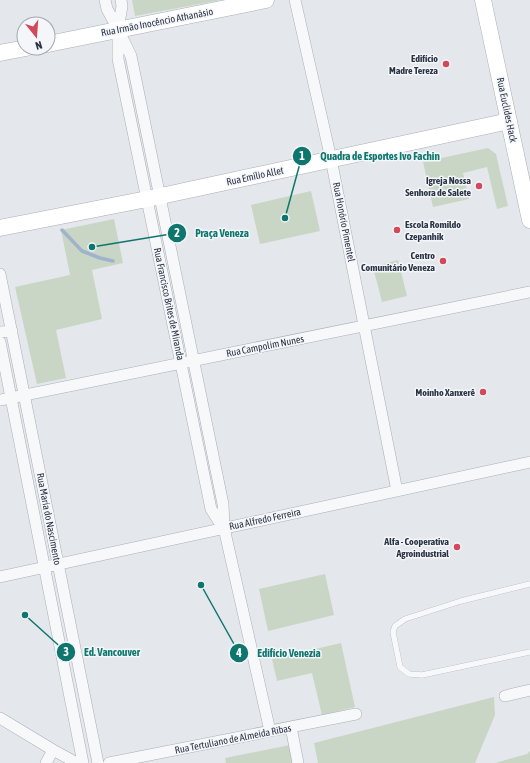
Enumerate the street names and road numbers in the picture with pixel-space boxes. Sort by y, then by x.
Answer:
street label: Rua Irmão Inocêncio Athanásio [100,6,214,38]
street label: Rua Euclides Hack [495,76,519,144]
street label: Rua Emílio Allet [225,165,285,187]
street label: Rua Honório Pimentel [331,181,357,263]
street label: Rua Francisco Brites de Miranda [152,247,186,362]
street label: Rua Campolim Nunes [225,333,305,359]
street label: Rua Maria do Nascimento [35,472,63,566]
street label: Rua Alfredo Ferreira [228,506,302,532]
street label: Rua Tertuliano de Almeida Ribas [174,722,293,756]

